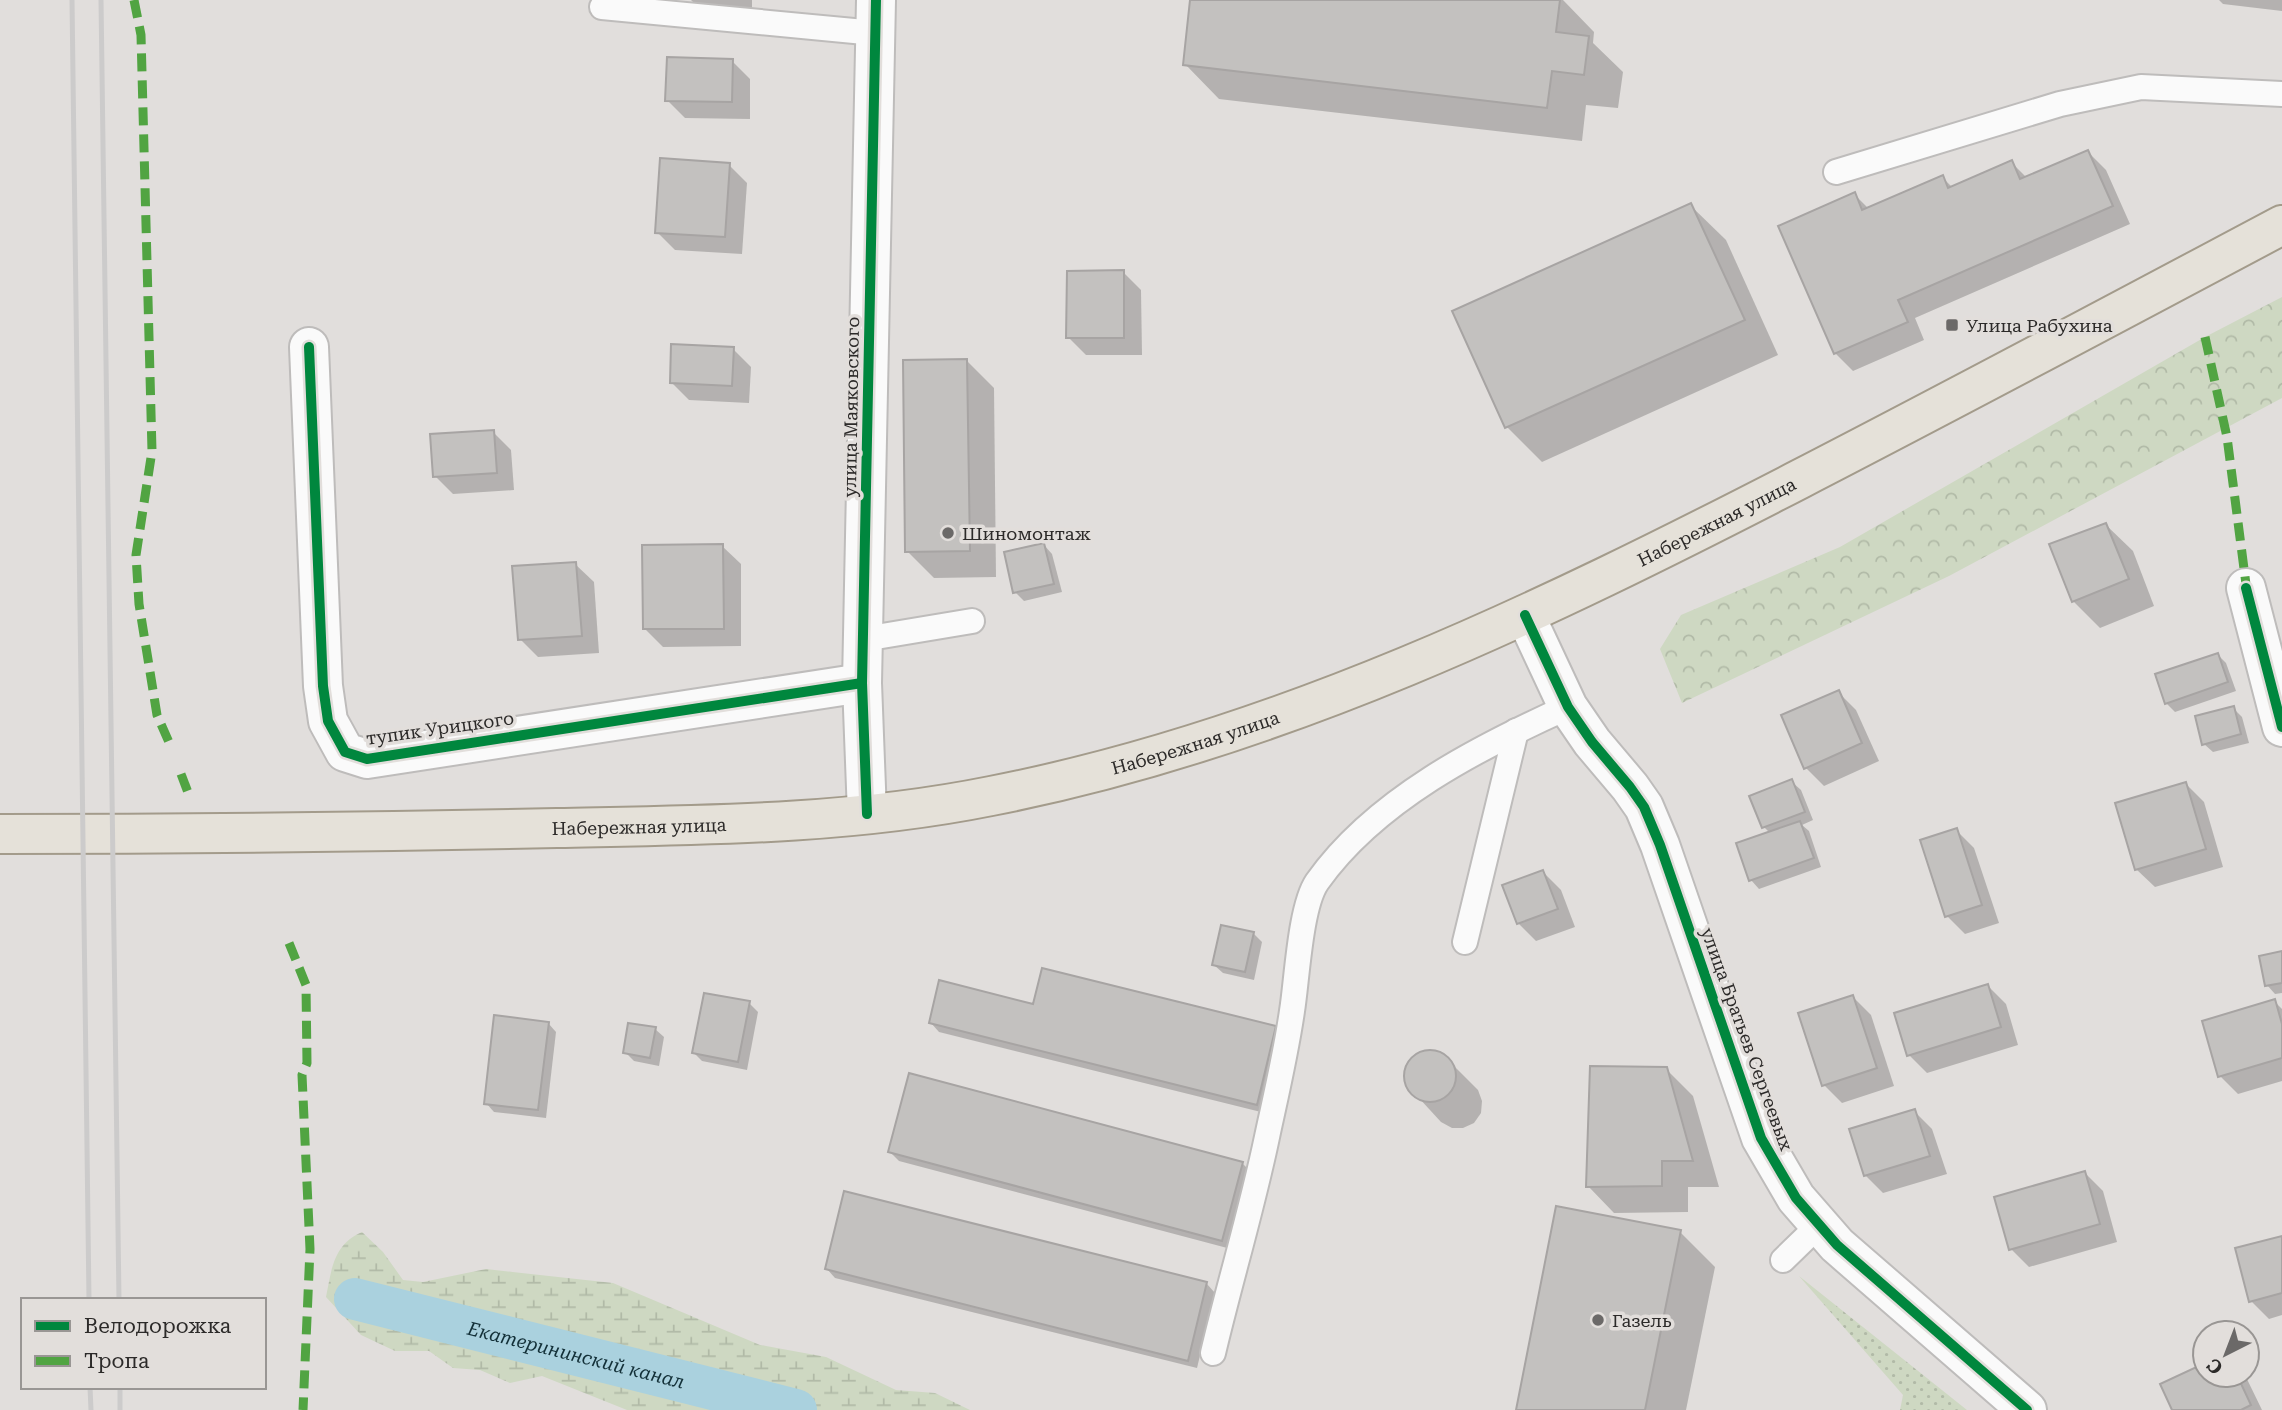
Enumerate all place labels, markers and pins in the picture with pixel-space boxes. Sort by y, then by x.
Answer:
place label: Улица Рабухина [1966,315,2113,336]
marker: Улица Рабухина [1944,317,1960,333]
place label: Шиномонтаж [962,523,1091,544]
marker: Шиномонтаж [940,525,956,541]
place label: Газель [1612,1310,1672,1331]
marker: Газель [1590,1312,1606,1328]

